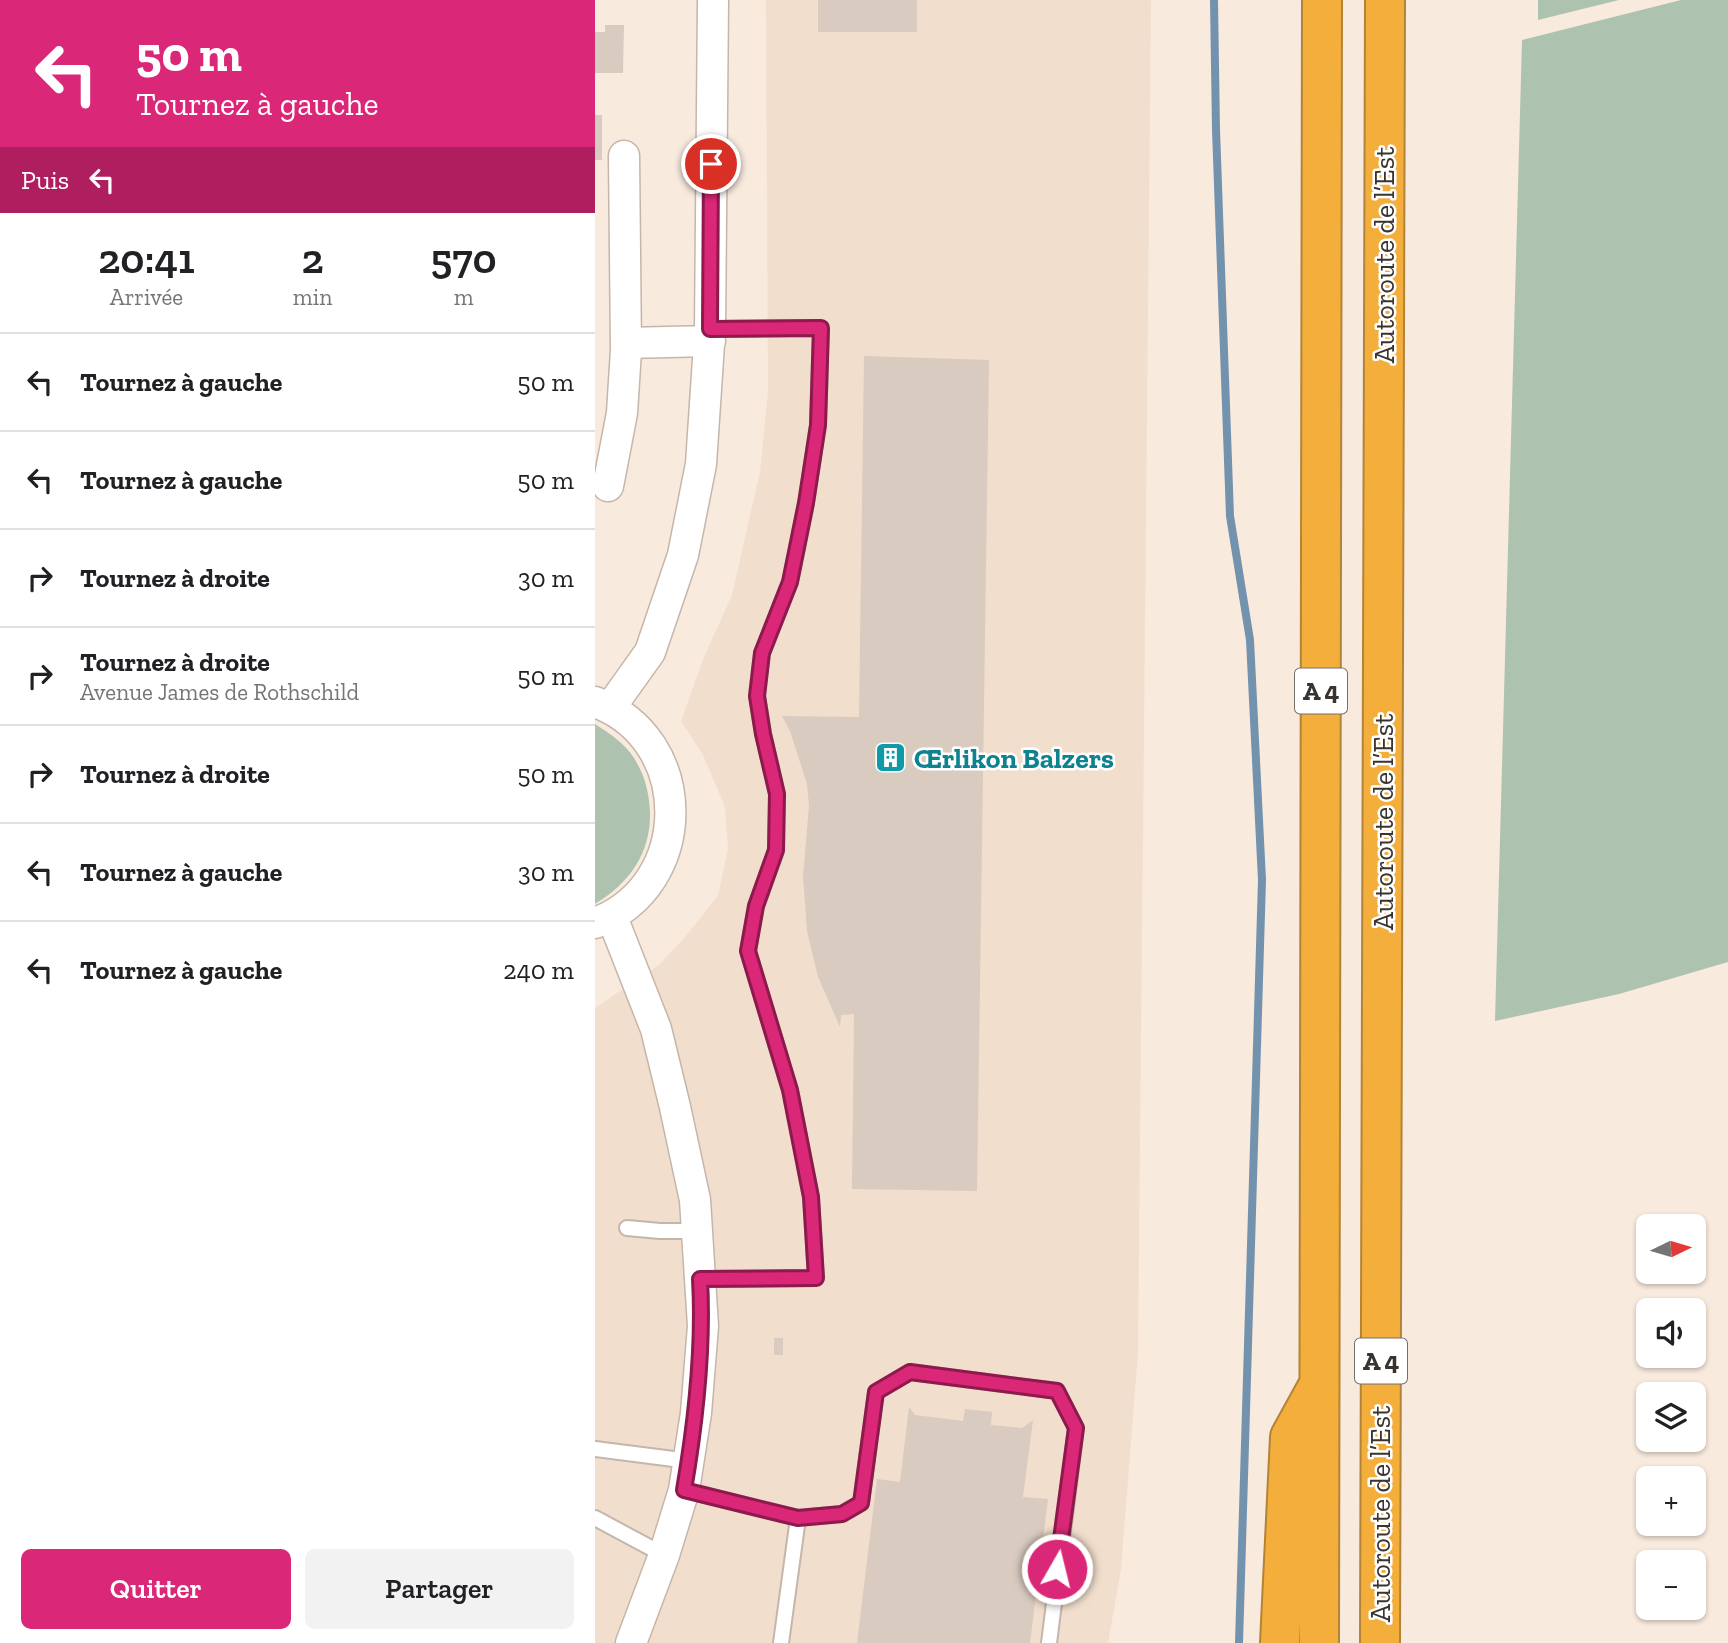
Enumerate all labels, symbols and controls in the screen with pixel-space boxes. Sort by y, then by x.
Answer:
text: 50 m [136,25,242,84]
icon: left [21,28,112,119]
text: Tournez à gauche [136,85,379,123]
pin [681,134,741,194]
icon: arrive [692,145,730,183]
street label: Autoroute de l’Est [1368,146,1401,363]
icon: left [83,161,121,199]
text: Puis [21,164,69,196]
text: 20:41 [98,233,195,284]
text: 2 [301,233,324,284]
text: 570 [430,233,497,284]
text: Arrivée [110,283,183,311]
text: min [293,283,332,311]
text: m [454,283,474,311]
icon: left [21,363,59,401]
text: Tournez à gauche [80,366,282,398]
text: 50 m [517,366,574,398]
icon: left [21,461,59,499]
text: Tournez à gauche [80,464,282,496]
text: 50 m [517,464,574,496]
icon: right [21,559,59,597]
text: Tournez à droite [80,562,270,594]
text: 30 m [518,562,574,594]
text: Tournez à droite [80,646,270,678]
icon: right [21,657,59,695]
text: 50 m [517,660,574,692]
road number: A 4 [1295,668,1347,713]
text: Avenue James de Rothschild [80,678,359,706]
street label: Autoroute de l’Est [1367,713,1400,930]
building icon: Œrlikon Balzers [874,741,908,775]
place label: Œrlikon Balzers [914,742,1114,775]
icon: right [21,755,59,793]
text: Tournez à droite [80,758,270,790]
text: 50 m [517,758,574,790]
icon: left [21,853,59,891]
text: Tournez à gauche [80,856,282,888]
text: 30 m [518,856,574,888]
icon: left [21,951,59,989]
text: Tournez à gauche [80,954,282,986]
text: 240 m [503,954,574,986]
north arrow [1636,1214,1706,1284]
map controls [1636,1214,1706,1620]
button: sound [1636,1298,1706,1368]
road number: A 4 [1355,1338,1407,1384]
button: layers [1636,1382,1706,1452]
street label: Autoroute de l’Est [1364,1405,1397,1622]
button: + [1636,1466,1706,1536]
position arrow [1020,1532,1094,1606]
button: Quitter [21,1549,291,1629]
button: Partager [305,1549,574,1629]
button: − [1636,1550,1706,1620]

